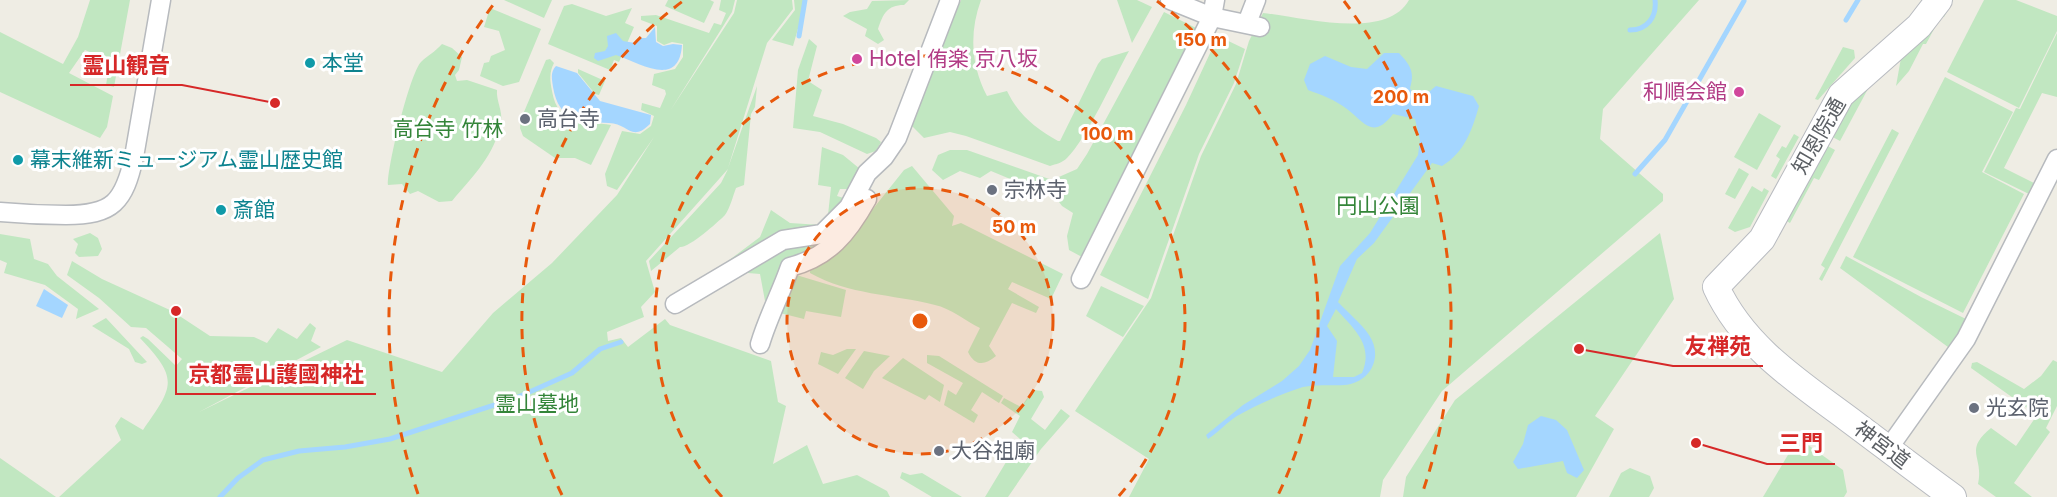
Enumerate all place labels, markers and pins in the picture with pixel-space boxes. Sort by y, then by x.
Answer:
callout: 霊山観音 [70,45,182,85]
place label: Hotel 侑楽 京八坂 [869,46,1038,71]
place label: 本堂 [322,50,364,75]
marker: Hotel 侑楽 京八坂 [850,52,864,66]
marker: 本堂 [303,56,317,70]
place label: 和順会館 [1643,79,1727,104]
marker: 和順会館 [1732,85,1746,99]
place label: 高台寺 [537,106,600,131]
marker: 高台寺 [518,112,532,126]
place label: 幕末維新ミュージアム霊山歴史館 [30,147,343,172]
marker: 幕末維新ミュージアム霊山歴史館 [11,153,25,167]
place label: 宗林寺 [1004,177,1067,202]
marker: 宗林寺 [985,183,999,197]
place label: 斎館 [233,197,275,222]
marker: 斎館 [214,203,228,217]
centre of rings [910,311,930,331]
callout: 友禅苑 [1673,326,1763,366]
callout: 京都霊山護國神社 [176,354,376,394]
place label: 光玄院 [1986,395,2049,420]
marker: 光玄院 [1967,401,1981,415]
callout: 三門 [1767,424,1835,464]
place label: 大谷祖廟 [951,438,1035,463]
marker: 大谷祖廟 [932,444,946,458]

